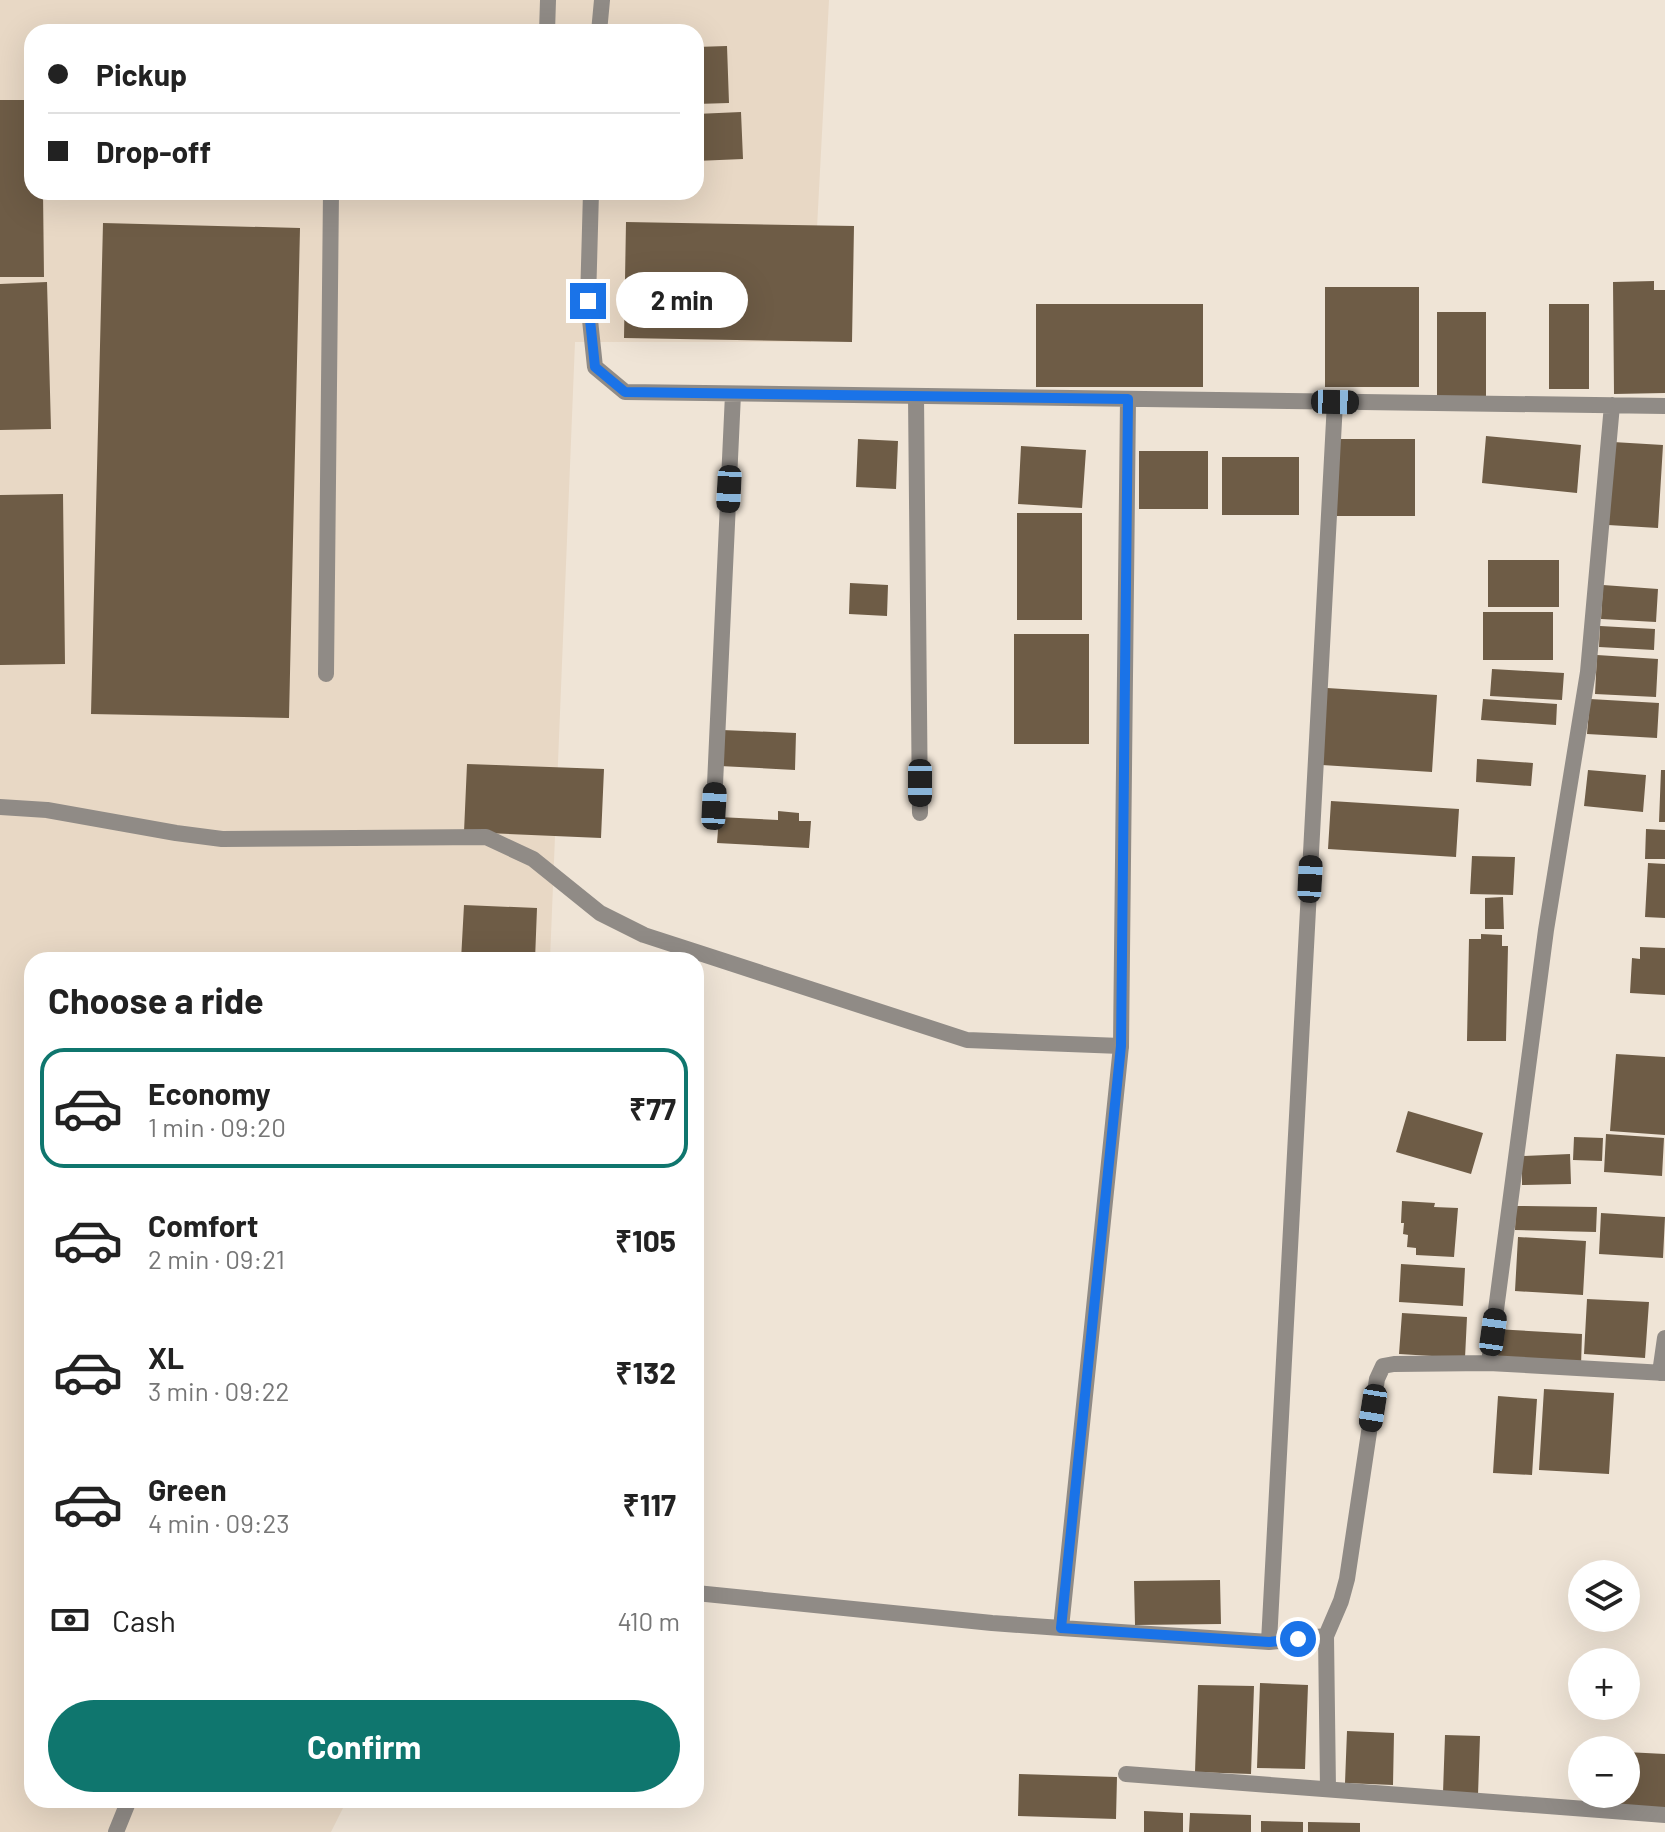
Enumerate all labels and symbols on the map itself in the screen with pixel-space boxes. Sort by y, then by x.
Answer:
callout: 2 min [616,273,748,329]
route end [570,283,606,319]
car [1311,390,1359,414]
car [716,464,742,514]
car [908,759,932,807]
car [701,781,727,831]
car [1297,854,1323,904]
car [1478,1307,1508,1357]
car [1357,1382,1389,1434]
route start [1280,1621,1316,1657]

